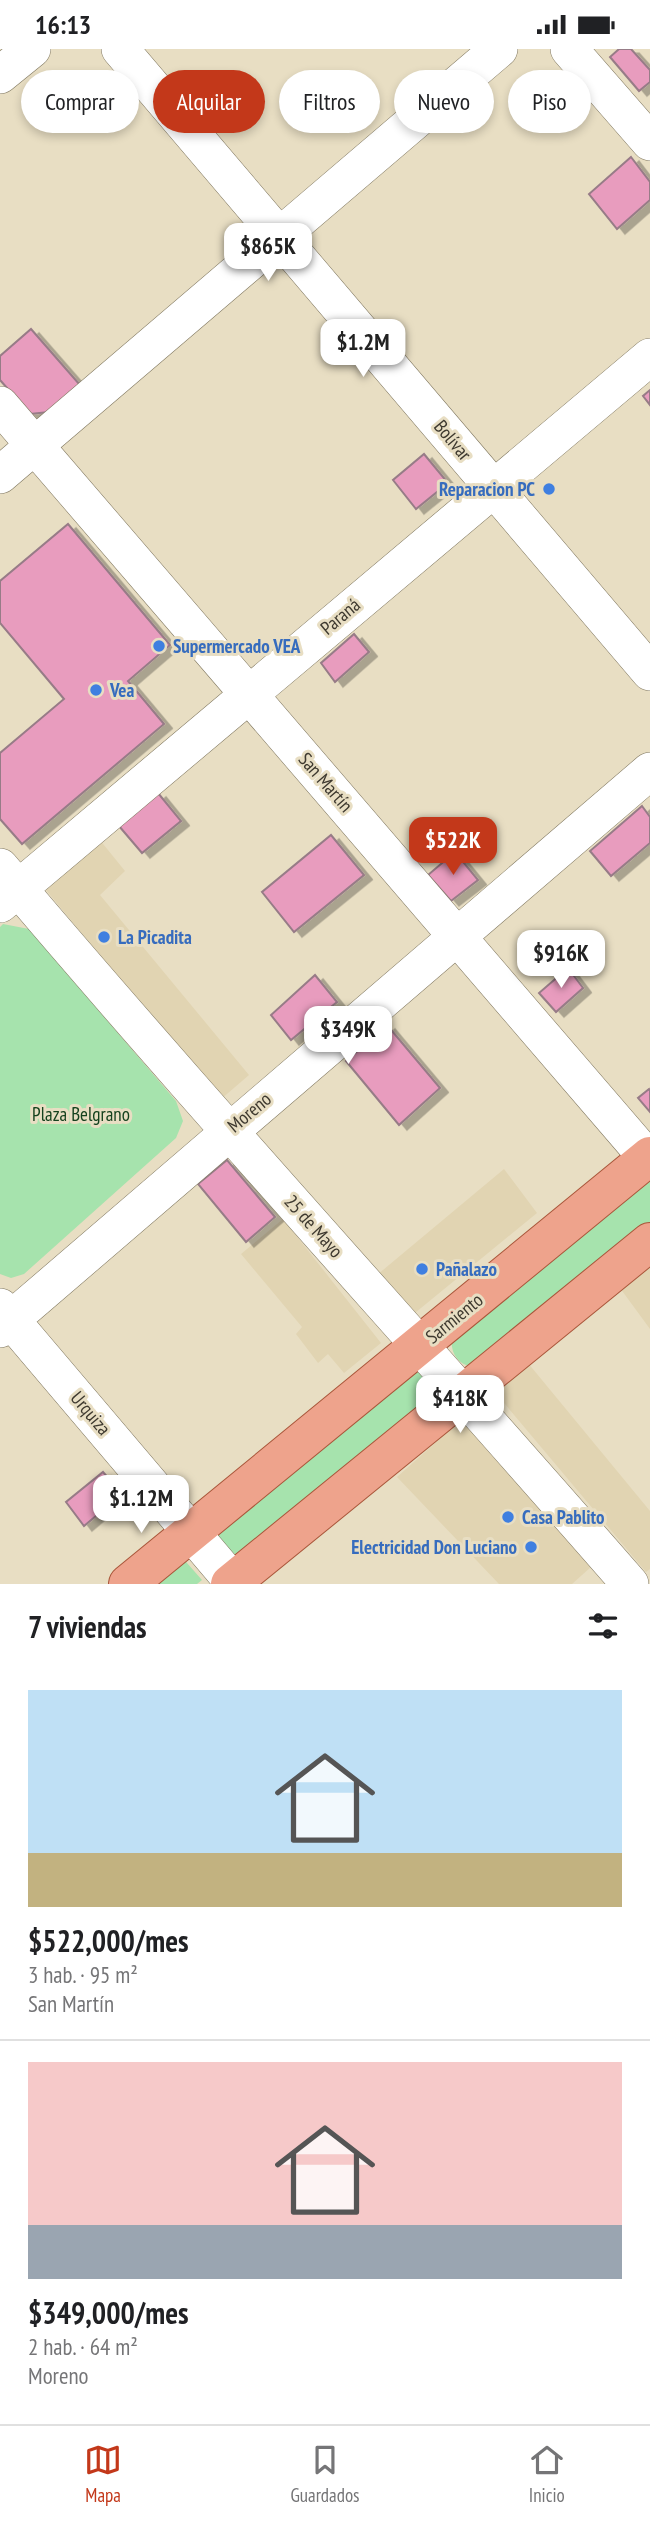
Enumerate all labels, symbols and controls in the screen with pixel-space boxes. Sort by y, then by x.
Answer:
text: 16:13 [35,8,91,41]
chip: Comprar [21,70,139,133]
chip: Alquilar [153,70,265,133]
chip: Filtros [279,70,380,133]
chip: Nuevo [394,70,494,133]
chip: Piso [508,70,591,133]
pin: $865K [219,223,317,283]
text: $865K [240,231,296,260]
pin: $1.2M [314,319,412,379]
text: $1.2M [336,327,390,356]
street label: Bolívar [429,415,477,466]
place label: Reparacion PC [439,477,535,501]
marker: Reparacion PC [541,481,557,497]
street label: Paraná [315,593,365,639]
place label: Supermercado VEA [173,634,301,658]
marker: Supermercado VEA [151,638,167,654]
place label: Vea [109,678,134,702]
marker: Vea [88,682,104,698]
street label: San Martín [294,747,358,817]
pin: $522K [404,817,502,877]
text: $522K [425,825,481,854]
place label: La Picadita [118,925,192,949]
marker: La Picadita [96,929,112,945]
pin: $916K [512,930,610,990]
text: $916K [533,938,589,967]
pin: $349K [299,1007,397,1066]
text: $349K [320,1014,376,1043]
street label: Moreno [222,1087,276,1137]
park label: Plaza Belgrano [32,1102,130,1126]
street label: 25 de Mayo [280,1190,348,1262]
place label: Pañalazo [436,1257,497,1281]
marker: Pañalazo [414,1261,430,1277]
street label: Sarmiento [420,1288,488,1348]
pin: $418K [411,1375,509,1435]
text: $418K [432,1383,488,1412]
street label: Urquiza [66,1386,116,1440]
pin: $1.12M [84,1475,198,1535]
text: $1.12M [109,1483,173,1512]
place label: Casa Pablito [522,1505,605,1529]
marker: Casa Pablito [500,1509,516,1525]
place label: Electricidad Don Luciano [351,1535,517,1559]
marker: Electricidad Don Luciano [523,1539,539,1555]
text: 7 viviendas [28,1607,147,1646]
icon: filters [584,1607,622,1645]
icon: home [262,1735,388,1861]
text: $522,000/mes [28,1921,189,1960]
text: 3 hab. · 95 m² [28,1960,138,1989]
text: San Martín [28,1989,114,2018]
icon: home [262,2107,388,2233]
text: $349,000/mes [28,2293,189,2332]
text: 2 hab. · 64 m² [28,2332,138,2361]
text: Moreno [28,2361,88,2390]
tab: Mapa [84,2441,122,2507]
tab: Guardados [290,2441,360,2507]
tab: Inicio [528,2441,566,2507]

